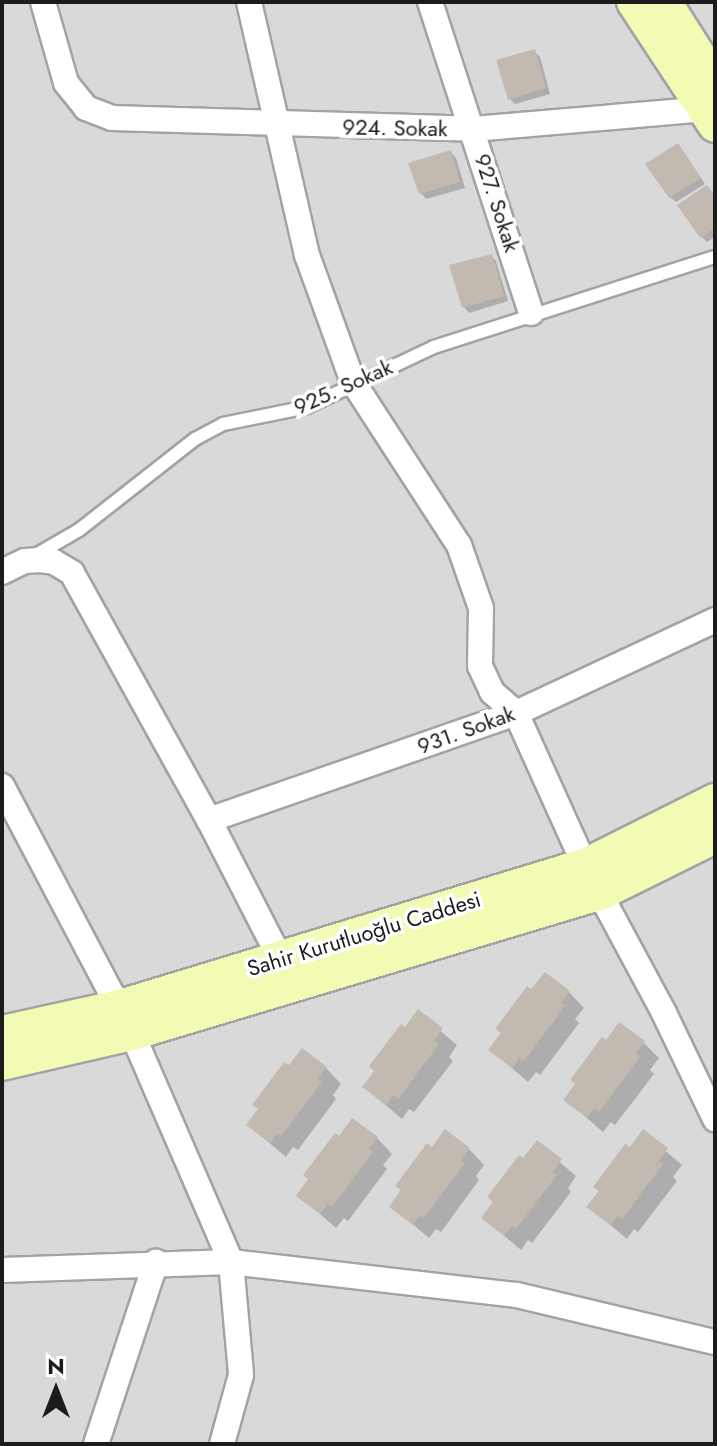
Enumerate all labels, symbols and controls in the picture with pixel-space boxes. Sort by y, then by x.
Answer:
street label: 924. Sokak [342,114,448,142]
street label: 927. Sokak [469,151,525,255]
street label: 925. Sokak [290,354,396,420]
street label: 931. Sokak [414,700,518,760]
street label: Sahir Kurutluoğlu Caddesi [244,886,484,982]
north arrow [16,1350,96,1430]
text: N [47,1350,65,1382]

